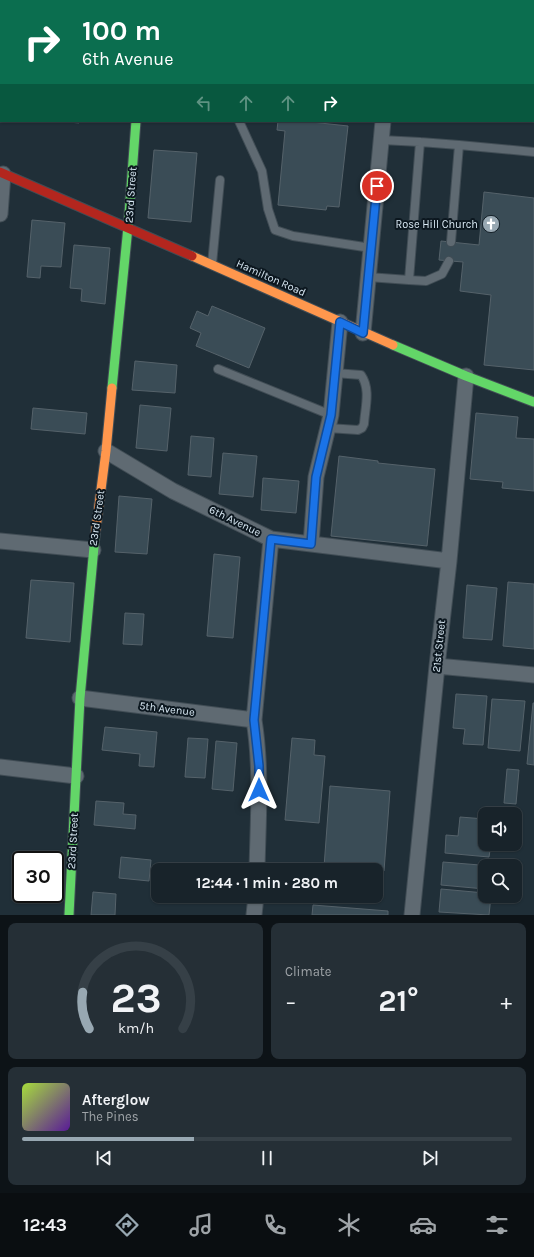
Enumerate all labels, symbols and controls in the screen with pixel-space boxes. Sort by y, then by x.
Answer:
text: 100 m [82,14,161,47]
icon: right [16,16,68,68]
text: 6th Avenue [82,48,173,70]
icon: left [193,92,215,114]
icon: ahead [235,92,257,114]
icon: ahead [277,92,299,114]
icon: right [319,92,341,114]
street label: 23rd Street [123,167,139,223]
pin [360,169,394,203]
icon: arrive [366,175,388,197]
church icon: Rose Hill Church [481,214,501,234]
place label: Rose Hill Church [395,218,478,231]
street label: Hamilton Road [234,257,308,299]
street label: 23rd Street [87,489,107,547]
street label: 6th Avenue [207,503,263,539]
street label: 21st Street [430,619,448,673]
street label: 5th Avenue [139,699,196,719]
position arrow [238,769,280,811]
map controls [478,807,522,903]
button: sound [478,807,522,851]
street label: 23rd Street [65,813,81,869]
speed limit sign: 30 [12,851,64,903]
button: search [478,859,522,903]
text: 12:44 · 1 min · 280 m [196,874,338,892]
text: Climate [285,964,331,979]
text: 23 [110,974,161,1022]
text: 21° [378,983,419,1019]
text: − [285,989,297,1015]
text: + [500,989,512,1015]
text: km/h [117,1020,154,1037]
text: Afterglow [82,1091,150,1109]
text: The Pines [82,1109,139,1124]
icon: previous [93,1147,115,1169]
icon: pause [256,1147,278,1169]
icon: next [419,1147,441,1169]
icon: directions [113,1211,141,1239]
icon: music [187,1211,215,1239]
icon: phone [261,1211,289,1239]
icon: climate [335,1211,363,1239]
icon: car [409,1211,437,1239]
icon: filters [483,1211,511,1239]
text: 12:43 [23,1214,67,1236]

